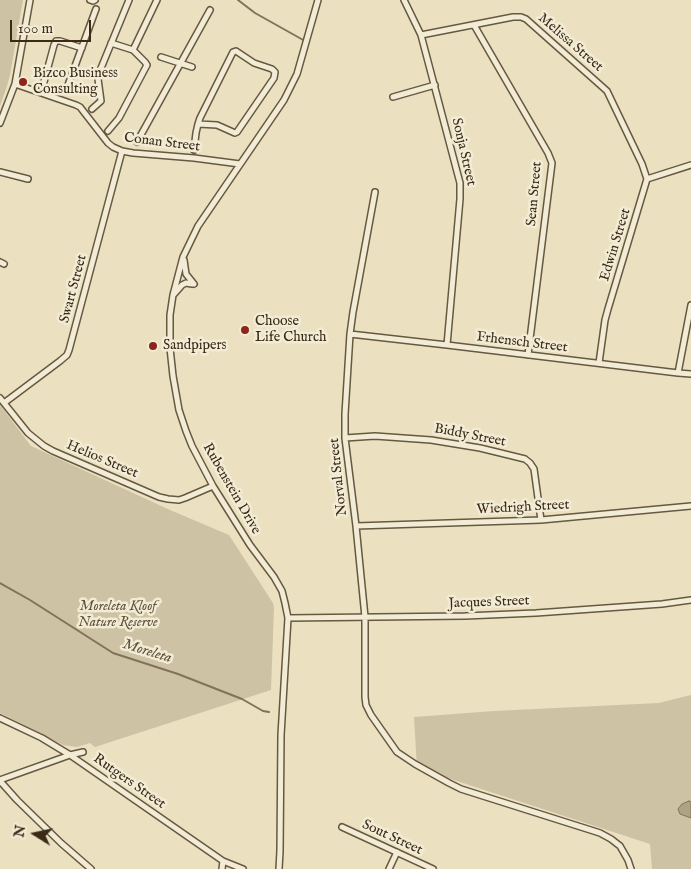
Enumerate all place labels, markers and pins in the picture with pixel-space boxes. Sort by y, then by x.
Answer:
place label: Bizco Business Consulting [33,66,118,98]
marker: Bizco Business Consulting [17,76,29,88]
place label: Choose Life Church [255,314,326,347]
marker: Choose Life Church [239,324,251,336]
place label: Sandpipers [163,338,226,354]
marker: Sandpipers [147,340,159,352]

